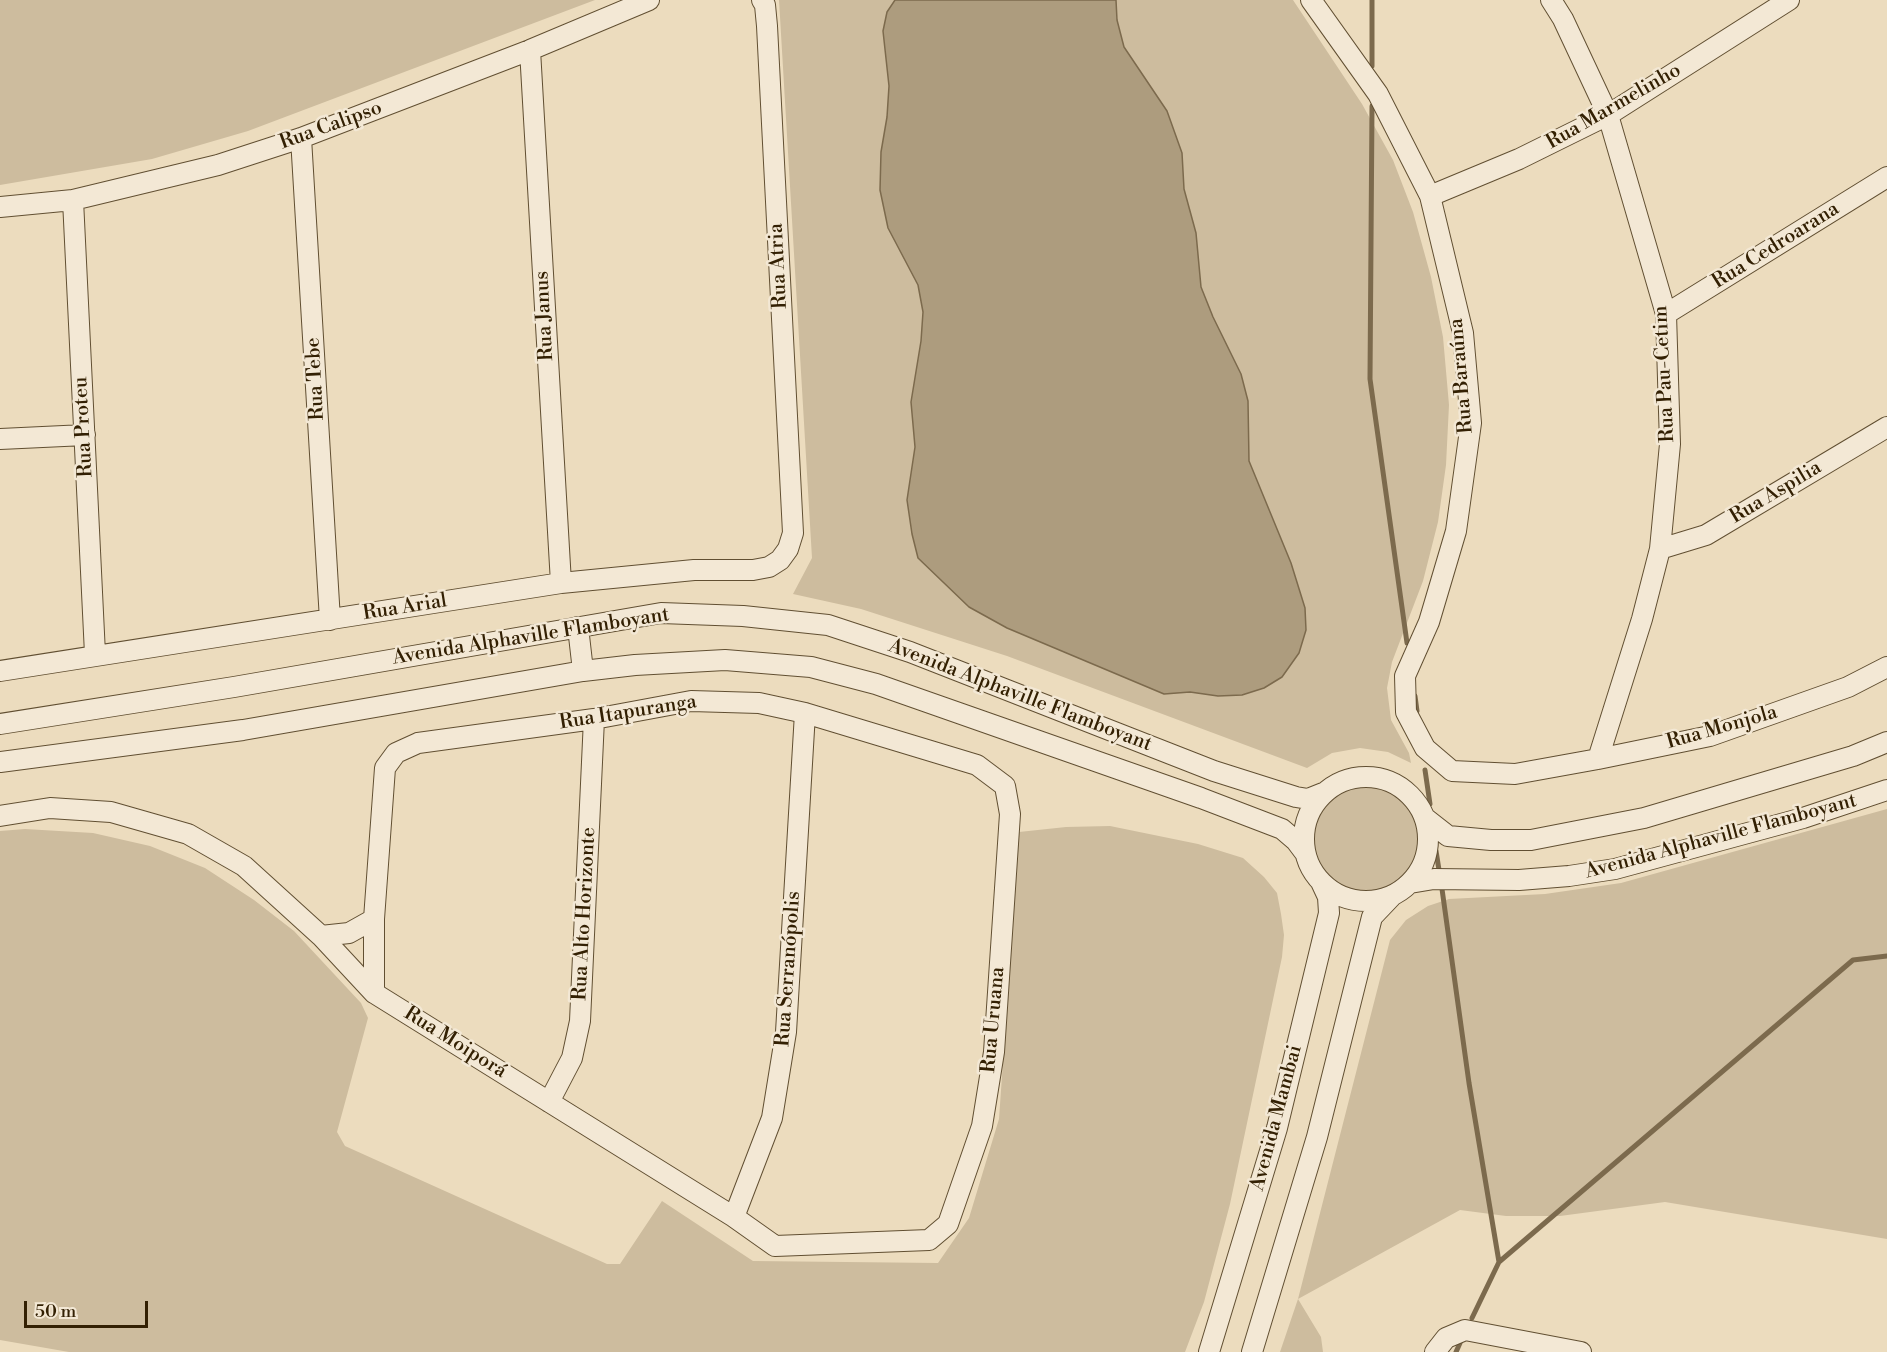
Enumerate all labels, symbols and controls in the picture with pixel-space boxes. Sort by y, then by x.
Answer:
street label: Rua Marmelinho [1542,59,1686,155]
street label: Rua Calipso [276,96,386,156]
street label: Rua Cedroarana [1708,197,1844,295]
street label: Rua Atria [765,222,793,310]
street label: Rua Janus [531,270,559,362]
street label: Rua Pau-Cetim [1649,305,1681,443]
street label: Rua Baraúna [1445,317,1479,435]
street label: Rua Tebe [302,337,330,421]
street label: Rua Proteu [69,376,99,478]
street label: Rua Aspilia [1726,456,1826,530]
street label: Rua Arial [361,590,449,626]
street label: Avenida Alphaville Flamboyant [391,603,671,671]
street label: Avenida Alphaville Flamboyant [885,635,1155,757]
street label: Rua Itapuranga [558,690,698,736]
street label: Rua Monjola [1664,701,1780,755]
street label: Avenida Alphaville Flamboyant [1583,789,1859,885]
street label: Rua Alto Horizonte [568,827,602,1001]
street label: Rua Serranópolis [772,890,806,1048]
street label: Rua Uruana [977,966,1011,1074]
street label: Rua Moiporá [399,1002,511,1084]
street label: Avenida Mambai [1246,1042,1308,1194]
scale bar [27,1289,152,1327]
text: 50 m [35,1300,76,1323]

